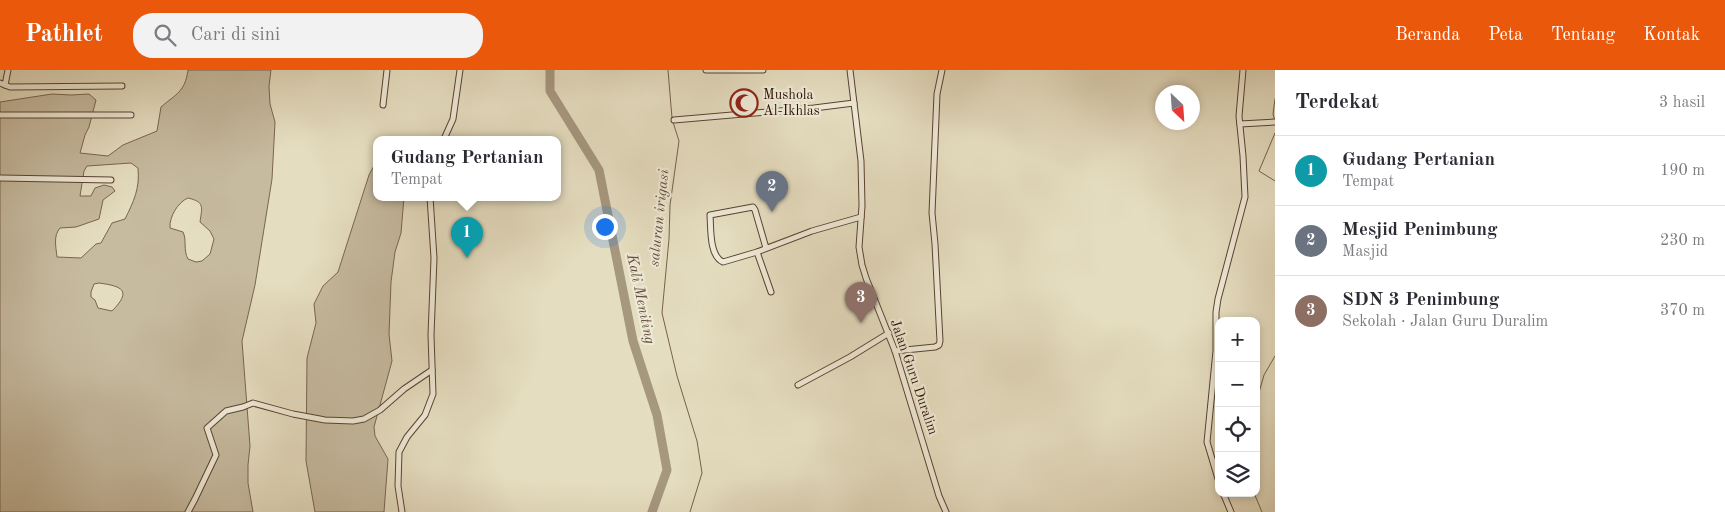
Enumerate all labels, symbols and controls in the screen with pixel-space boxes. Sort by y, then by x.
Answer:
search box [133,13,483,58]
icon: search [151,21,179,49]
text: Pathlet [25,23,103,47]
text: Cari di sini [191,26,280,45]
text: Beranda [1395,26,1460,44]
text: Peta [1488,26,1523,44]
text: Tentang [1551,26,1615,44]
text: Kontak [1643,26,1700,44]
north arrow [1155,85,1200,130]
mosque icon: Mushola Al-Ikhlas [729,88,759,118]
place label: Mushola Al-Ikhlas [763,88,820,118]
text: Terdekat [1295,92,1379,113]
text: 3 hasil [1659,95,1705,111]
popup [373,136,561,201]
text: Gudang Pertanian [391,149,543,168]
text: Gudang Pertanian [1342,151,1495,170]
text: 1 [1306,163,1316,179]
text: 190 m [1660,163,1705,179]
water label: saluran irigasi [647,169,673,267]
pin: 2 [756,171,788,212]
text: Tempat [391,172,443,188]
text: Tempat [1342,174,1394,190]
your location [592,214,618,240]
pin: 1 [451,217,483,258]
text: Mesjid Penimbung [1342,221,1498,240]
text: 2 [1306,233,1316,249]
text: 230 m [1660,233,1705,249]
text: Masjid [1342,244,1388,260]
water label: Kali Meniting [623,252,657,345]
pin: 3 [845,282,877,323]
text: SDN 3 Penimbung [1342,291,1499,310]
text: 3 [1306,303,1316,319]
text: 370 m [1660,303,1705,319]
text: Sekolah · Jalan Guru Duralim [1342,314,1548,330]
street label: Jalan Guru Duralim [888,317,940,437]
map controls [1215,317,1260,497]
button: + [1215,317,1260,362]
button: − [1215,362,1260,407]
button: locate [1215,407,1260,452]
button: layers [1215,452,1260,497]

